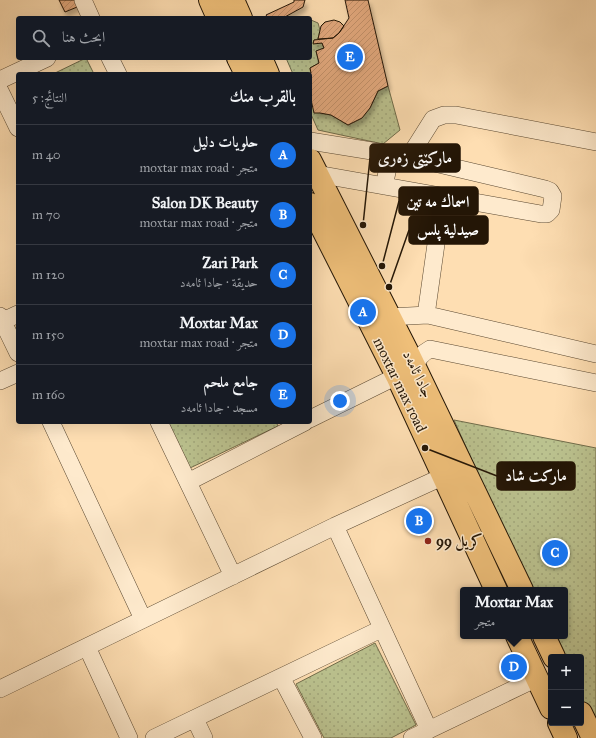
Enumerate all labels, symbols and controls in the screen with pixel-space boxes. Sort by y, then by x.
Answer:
search box [16,16,312,60]
icon: search [30,27,52,49]
text: ابحث هنا [62,28,105,46]
pin: E [337,42,363,72]
text: بالقرب منك [230,86,296,107]
text: النتائج: 5 [32,90,67,106]
text: حلويات دليل [192,133,258,151]
callout: مارکێتی زەری [370,144,460,172]
text: 40 m [32,147,61,163]
text: A [279,147,287,163]
text: مارکێتی زەری [378,148,452,170]
text: متجر · moxtar max road [139,160,258,176]
callout: اسماك مه تين [399,187,478,215]
text: اسماك مه تين [406,192,470,211]
text: Salon DK Beauty [152,194,258,212]
text: 70 m [32,207,60,223]
text: B [279,207,287,223]
text: متجر · moxtar max road [139,215,258,231]
callout: صيدلية پلس [409,216,488,244]
text: صيدلية پلس [417,220,479,242]
text: Zari Park [202,254,258,272]
text: 120 m [32,267,65,283]
text: C [279,267,287,283]
text: حديقة · جادا ئامەد [180,275,258,291]
pin: A [350,297,376,327]
text: Moxtar Max [180,314,258,332]
text: 150 m [32,327,64,343]
text: D [278,327,288,343]
text: متجر · moxtar max road [139,335,258,351]
street label: moxtar max road [369,335,431,436]
street label: جادا ئامەد [399,347,437,401]
text: جامع ملحم [203,373,258,391]
text: 160 m [32,387,65,403]
text: E [278,387,288,403]
your location [330,391,350,411]
text: مسجد · جادا ئامەد [180,400,258,416]
callout: ماركت شاد [497,462,575,490]
text: ماركت شاد [505,466,567,485]
pin: B [406,506,432,536]
place label: 99 كريل [436,532,482,552]
marker: 99 كريل [423,536,433,546]
pin: C [542,538,568,568]
popup [460,587,568,639]
text: Moxtar Max [475,593,553,611]
text: متجر [475,614,495,630]
pin: D [501,652,527,682]
map controls [548,654,584,726]
button: + [548,654,584,690]
button: − [548,690,584,726]

